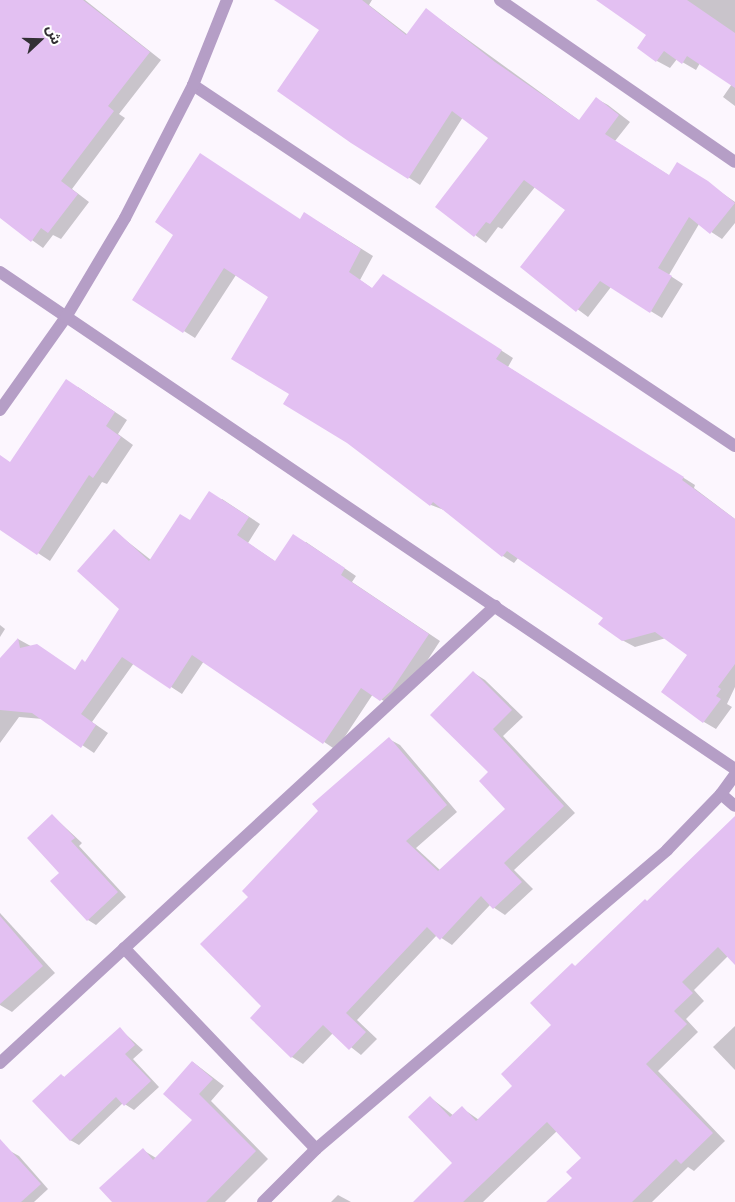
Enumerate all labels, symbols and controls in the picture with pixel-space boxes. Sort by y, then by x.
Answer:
north arrow [15,15,65,65]
text: ش [43,23,65,46]

